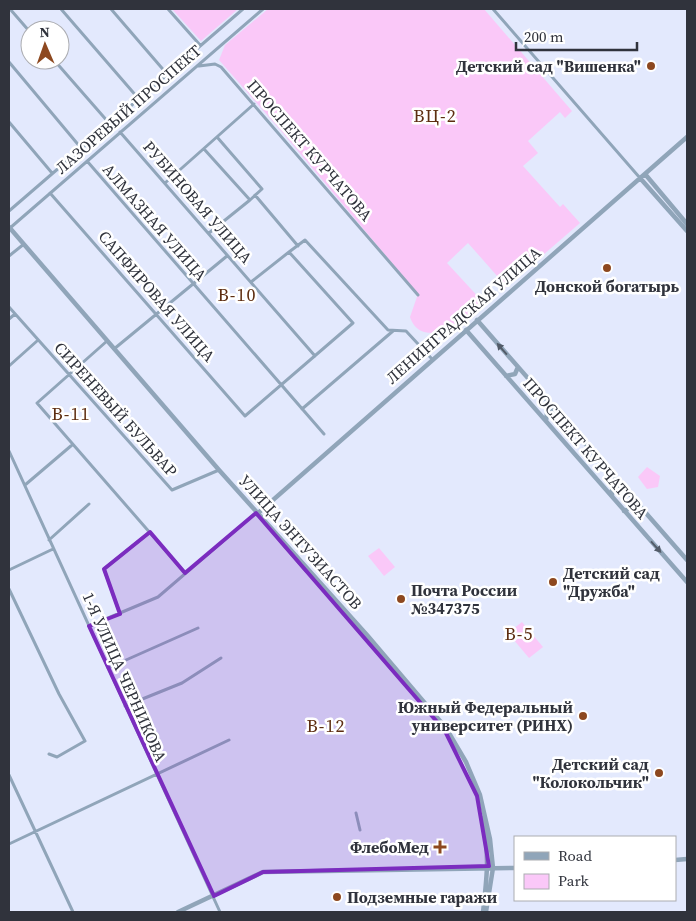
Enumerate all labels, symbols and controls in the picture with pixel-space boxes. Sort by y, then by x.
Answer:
north arrow [20,20,70,70]
scale bar [516,20,637,52]
text: N [39,22,50,42]
text: 200 m [524,26,564,47]
street label: ЛАЗОРЕВЫЙ ПРОСПЕКТ [50,39,206,178]
place label: Детский сад "Вишенка" [456,55,641,77]
marker: Детский сад "Вишенка" [645,60,657,72]
street label: ПРОСПЕКТ КУРЧАТОВА [242,75,378,226]
district label: ВЦ-2 [413,103,457,128]
street label: РУБИНОВАЯ УЛИЦА [139,136,258,268]
street label: АЛМАЗНАЯ УЛИЦА [98,159,212,286]
street label: САПФИРОВАЯ УЛИЦА [94,226,220,367]
street label: ЛЕНИНГРАДСКАЯ УЛИЦА [381,241,545,388]
marker: Донской богатырь [601,262,613,274]
place label: Донской богатырь [535,275,680,297]
district label: В-10 [218,282,256,307]
street label: СИРЕНЕВЫЙ БУЛЬВАР [50,337,183,482]
one-way arrow [496,343,508,355]
street label: ПРОСПЕКТ КУРЧАТОВА [518,373,654,524]
district label: В-11 [52,401,90,426]
street label: УЛИЦА ЭНТУЗИАСТОВ [235,470,367,614]
one-way arrow [650,540,661,553]
place label: Детский сад "Дружба" [563,562,660,602]
marker: Детский сад "Дружба" [547,576,559,588]
place label: Почта России №347375 [411,579,518,619]
street label: 1-Я УЛИЦА ЧЕРНИКОВА [78,589,173,766]
marker: Почта России №347375 [395,593,407,605]
district label: В-5 [505,621,533,646]
place label: Южный Федеральный университет (РИНХ) [398,696,574,736]
marker: Южный Федеральный университет (РИНХ) [577,710,589,722]
district label: В-12 [307,713,345,738]
place label: Детский сад "Колокольчик" [532,753,649,793]
marker: Детский сад "Колокольчик" [653,767,665,779]
place label: ФлебоМед [350,836,429,858]
legend [514,836,676,901]
marker: ФлебоМед [433,840,447,854]
text: Road [558,845,592,866]
text: Park [558,870,590,891]
place label: Подземные гаражи [347,886,498,908]
marker: Подземные гаражи [331,891,343,903]

